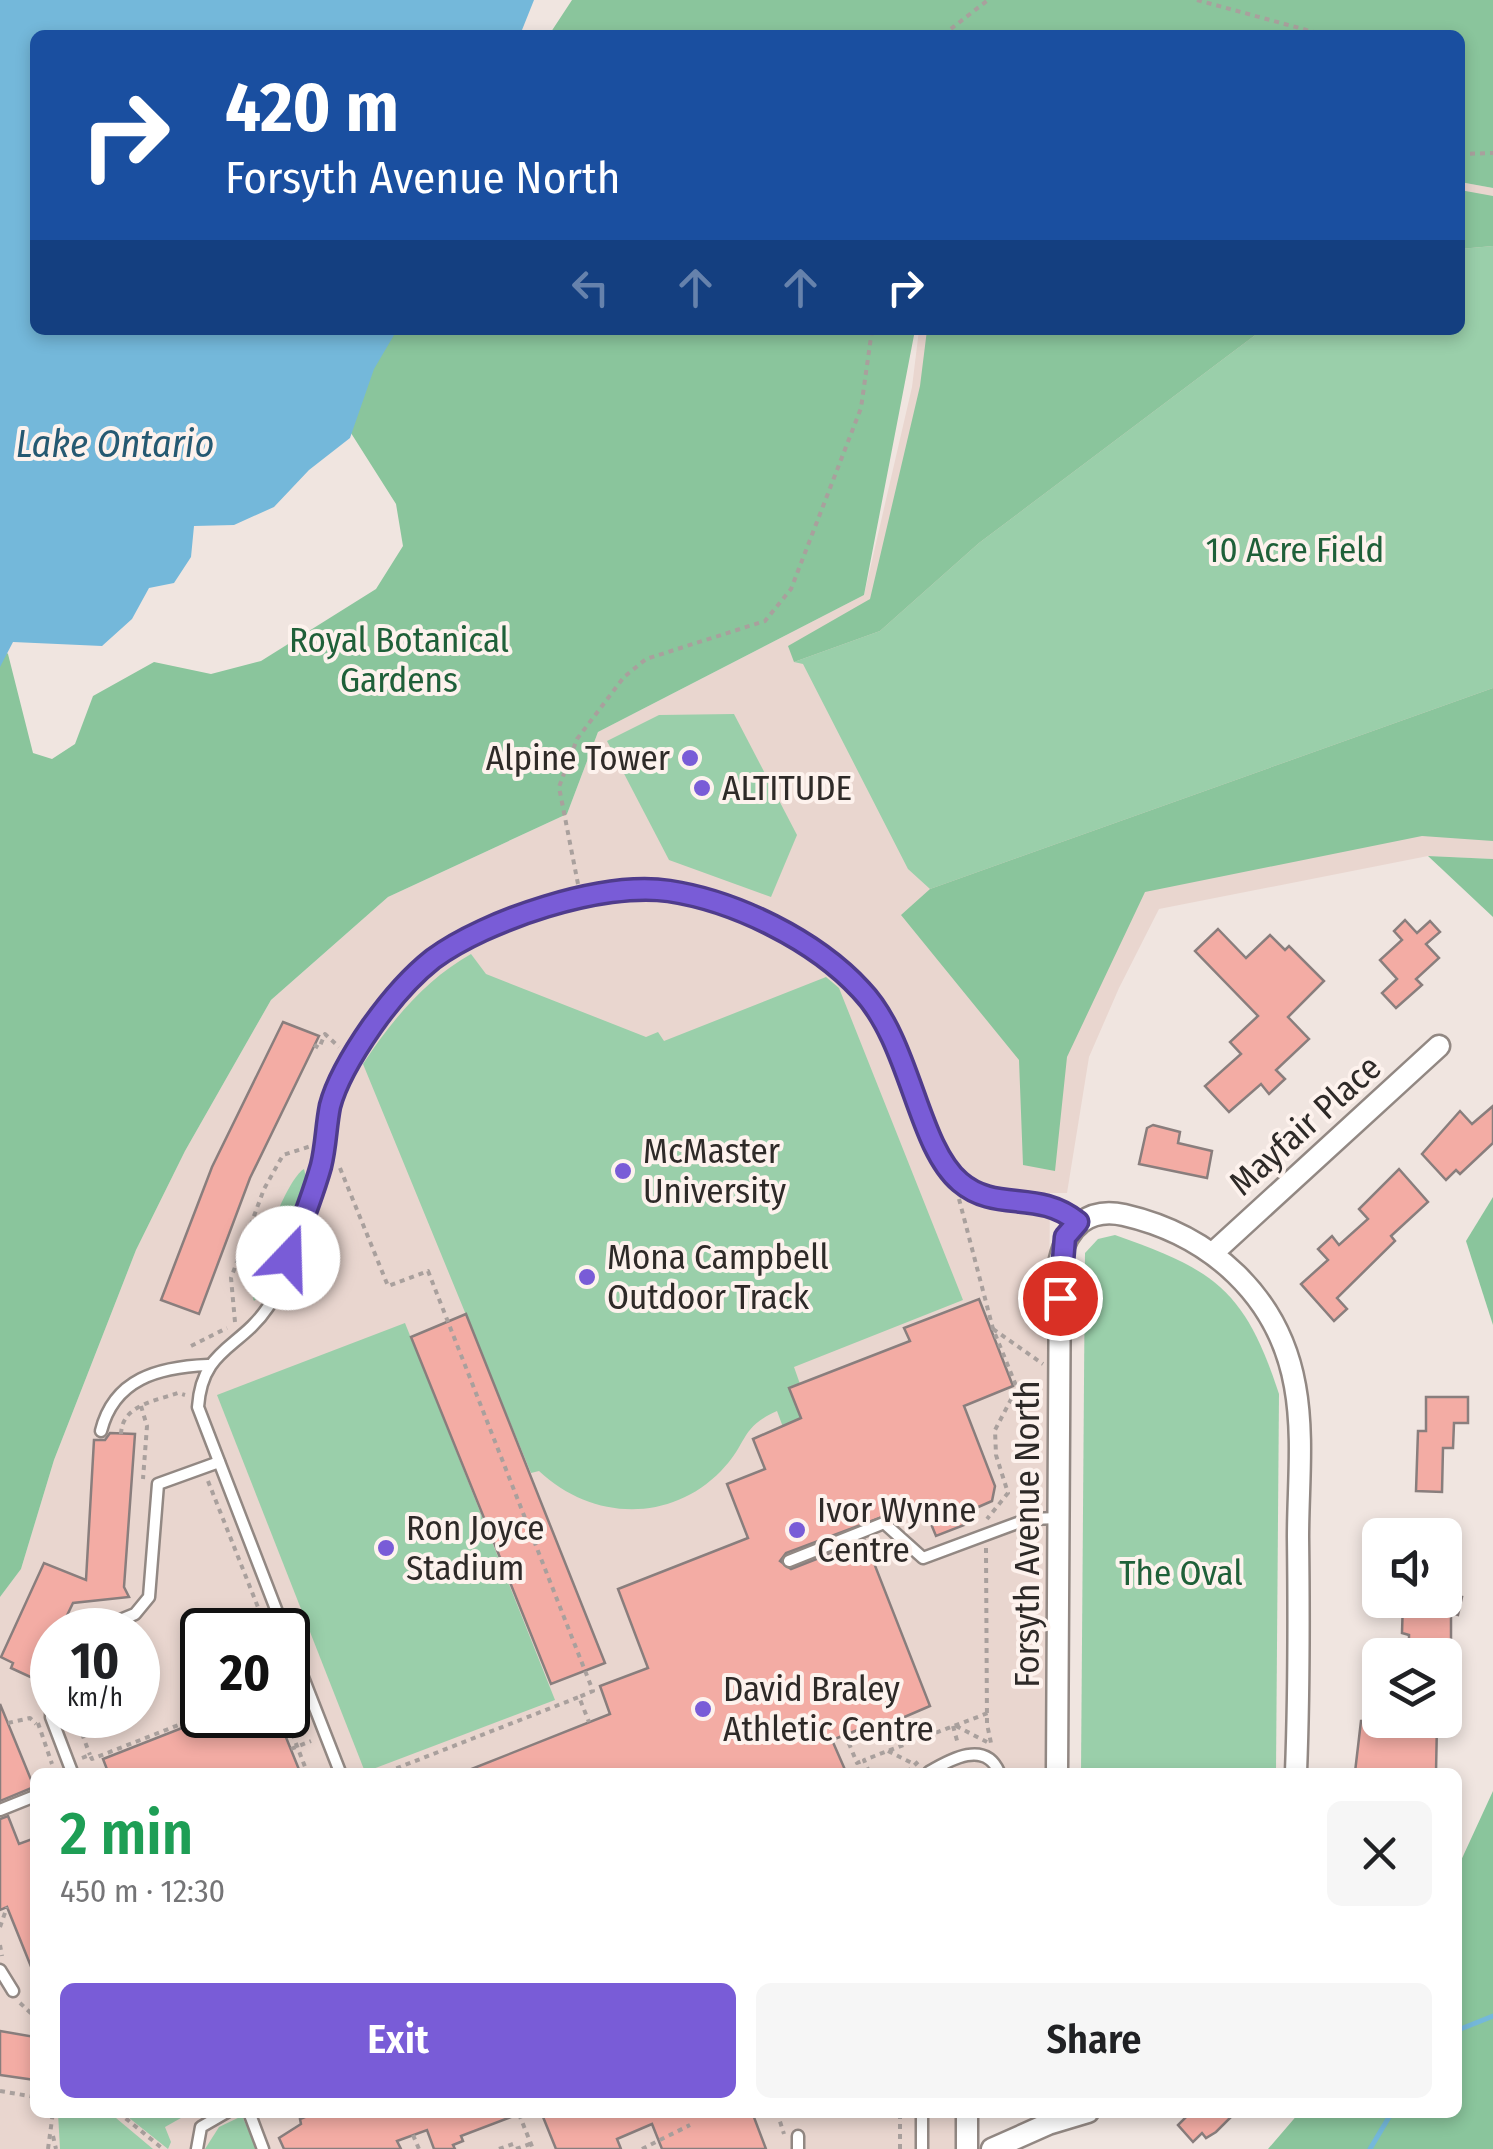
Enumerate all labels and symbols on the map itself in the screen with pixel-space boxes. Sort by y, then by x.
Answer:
water label: Lake Ontario [16,421,214,467]
park label: 10 Acre Field [1206,529,1384,571]
park label: Royal Botanical Gardens [289,619,509,701]
place label: Alpine Tower [486,737,670,779]
marker: Alpine Tower [679,747,701,769]
place label: ALTITUDE [722,767,852,809]
marker: ALTITUDE [691,777,713,799]
street label: Mayfair Place [1221,1046,1389,1204]
place label: McMaster University [643,1130,786,1212]
marker: McMaster University [612,1160,634,1182]
position arrow [236,1206,340,1310]
place label: Mona Campbell Outdoor Track [607,1236,829,1318]
pin [1018,1256,1103,1341]
marker: Mona Campbell Outdoor Track [576,1266,598,1288]
street label: Forsyth Avenue North [1006,1380,1048,1688]
place label: Ivor Wynne Centre [817,1489,976,1571]
place label: Ron Joyce Stadium [406,1507,545,1589]
marker: Ivor Wynne Centre [786,1519,808,1541]
marker: Ron Joyce Stadium [375,1537,397,1559]
park label: The Oval [1119,1552,1243,1594]
speed limit sign: 20 [180,1608,310,1738]
place label: David Braley Athletic Centre [723,1668,934,1750]
marker: David Braley Athletic Centre [692,1698,714,1720]

